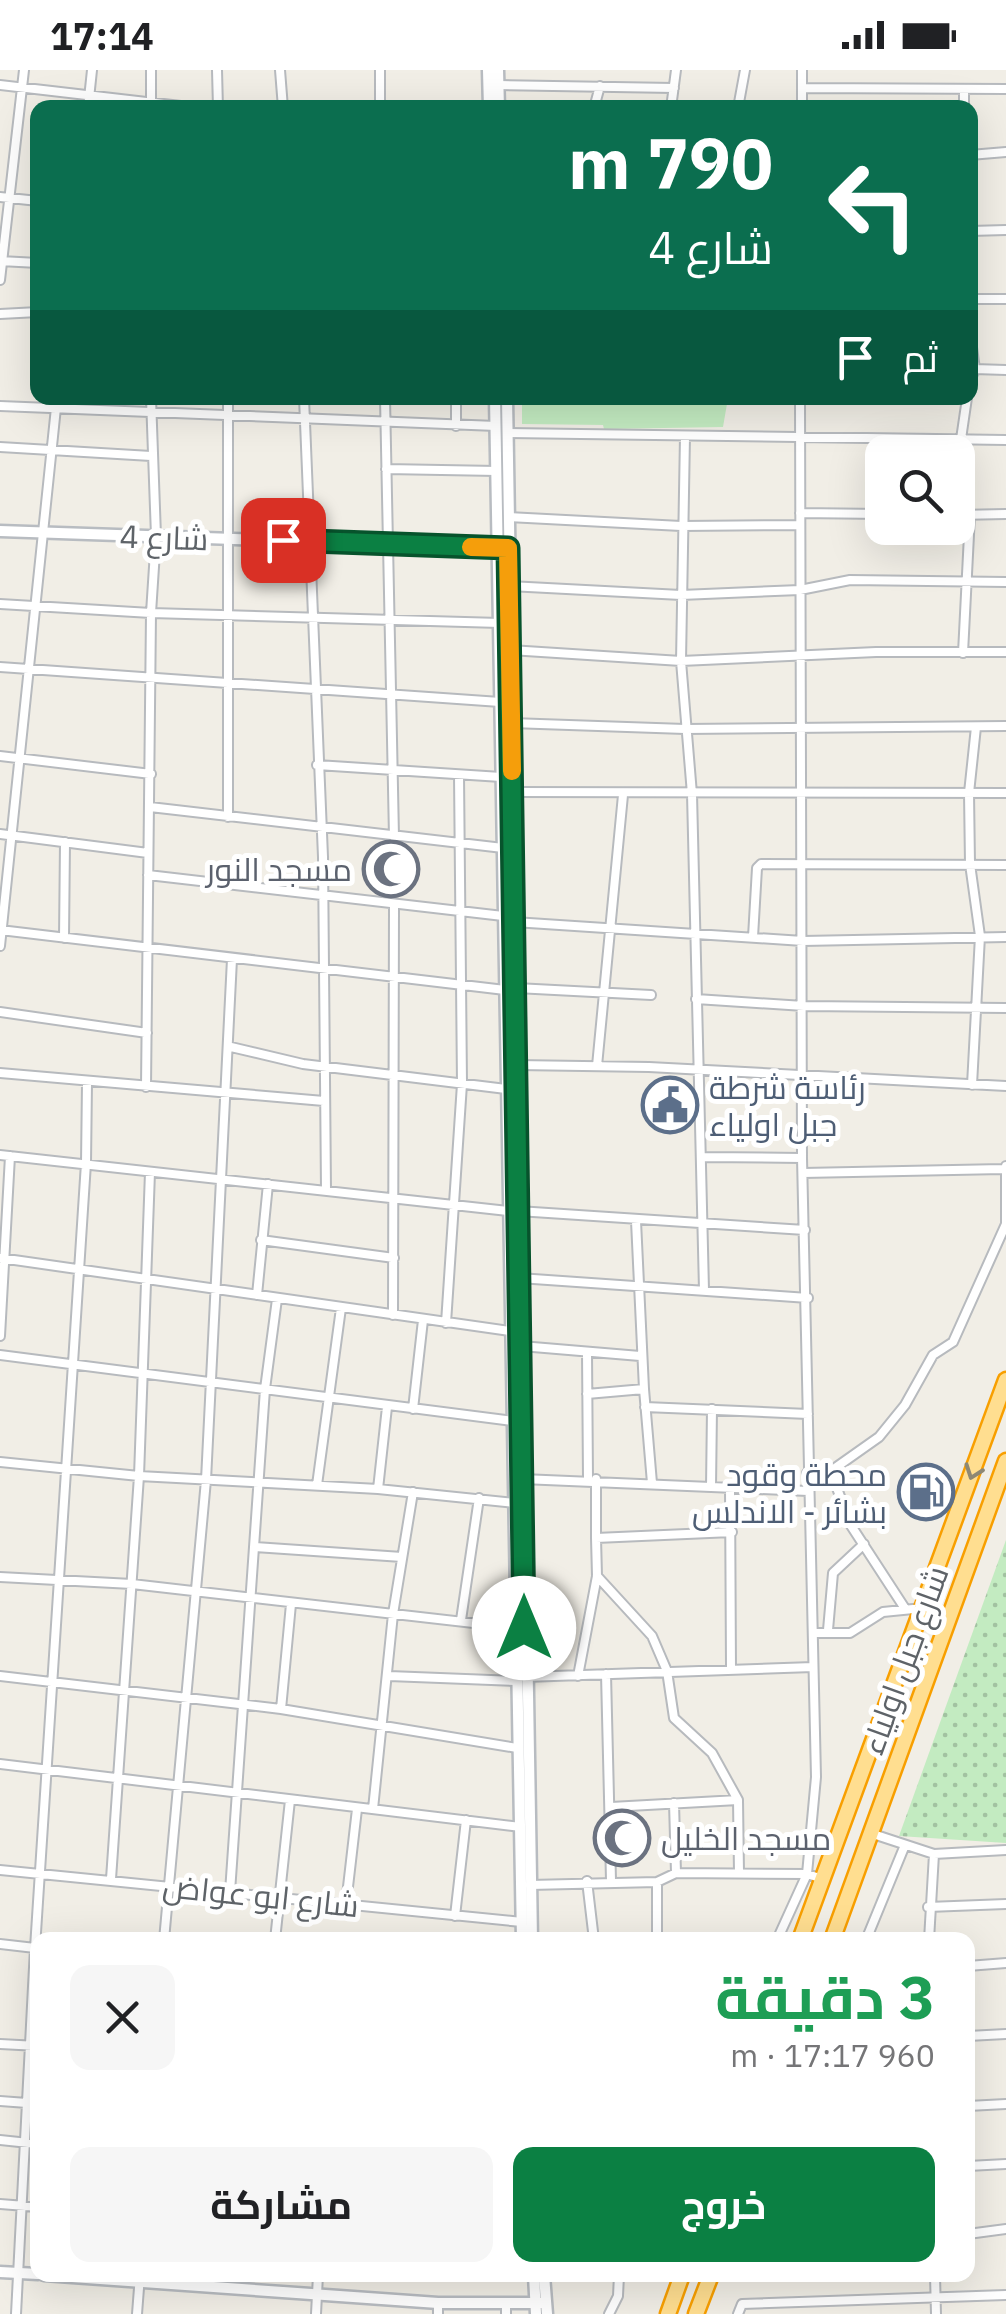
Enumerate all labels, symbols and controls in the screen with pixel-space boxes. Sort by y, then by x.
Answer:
text: 17:14 [50,11,154,60]
text: 790 m [568,117,773,208]
icon: left [808,140,938,270]
text: شارع 4 [648,218,773,276]
icon: arrive [828,330,883,385]
text: ثم [903,333,938,382]
map controls [865,435,975,545]
button: search [865,435,975,545]
pin [241,498,326,583]
icon: arrive [256,513,311,568]
street label: شارع 4 [119,514,209,562]
mosque icon: مسجد النور [361,839,421,899]
place label: مسجد النور [204,848,352,890]
place label: رئاسة شرطة جبل اولياء [709,1066,866,1145]
public building icon: رئاسة شرطة جبل اولياء [640,1075,700,1135]
place label: محطة وقود بشائر - الاندلس [692,1453,887,1532]
fuel station icon: محطة وقود بشائر - الاندلس [896,1462,956,1522]
one-way arrow [964,1462,985,1479]
street label: شارع جبل اولياء [850,1560,959,1761]
position arrow [472,1576,576,1680]
mosque icon: مسجد الخليل [592,1808,652,1868]
place label: مسجد الخليل [661,1817,831,1859]
street label: شارع ابو عواض [161,1864,361,1928]
text: 3 دقيقة [715,1957,935,2036]
button: close [70,1965,175,2070]
text: 960 m · 17:17 [730,2034,935,2076]
button: مشاركة [70,2147,493,2262]
button: خروج [513,2147,935,2262]

